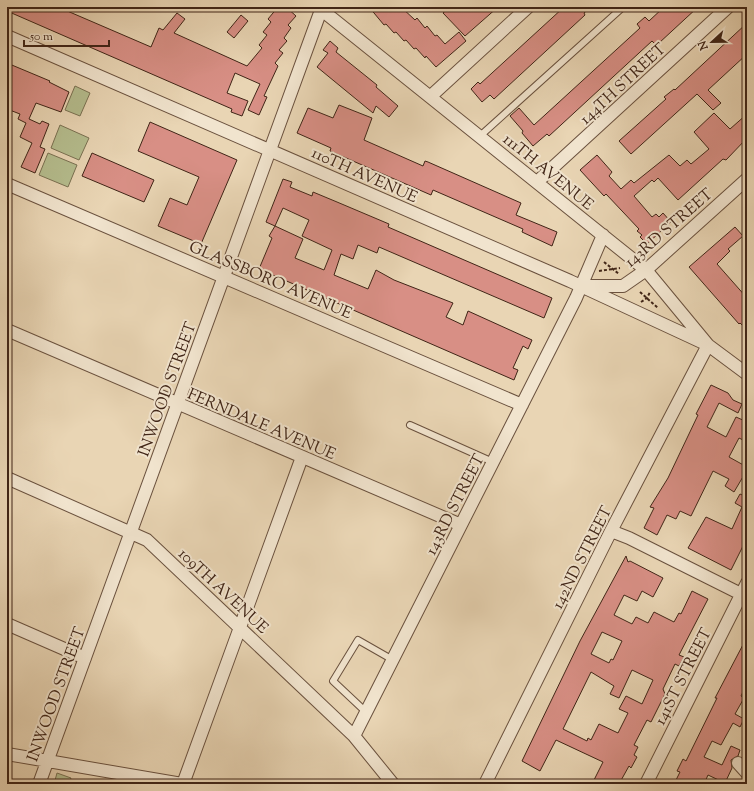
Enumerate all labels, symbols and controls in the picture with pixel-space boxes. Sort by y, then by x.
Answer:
scale bar [24,22,109,48]
north arrow [692,22,732,62]
text: 50 m [29,28,53,46]
text: N [695,38,713,53]
street label: 144TH STREET [576,39,672,131]
street label: 111TH AVENUE [497,129,598,217]
street label: 110TH AVENUE [307,143,421,210]
street label: 143RD STREET [620,184,719,274]
street label: GLASSBORO AVENUE [185,236,355,326]
street label: INWOOD STREET [133,319,203,460]
street label: FERNDALE AVENUE [183,384,339,467]
street label: 143RD STREET [421,451,492,560]
street label: 142ND STREET [547,503,619,614]
street label: 109TH AVENUE [172,544,273,640]
street label: INWOOD STREET [22,624,92,765]
street label: 141ST STREET [650,625,719,730]

